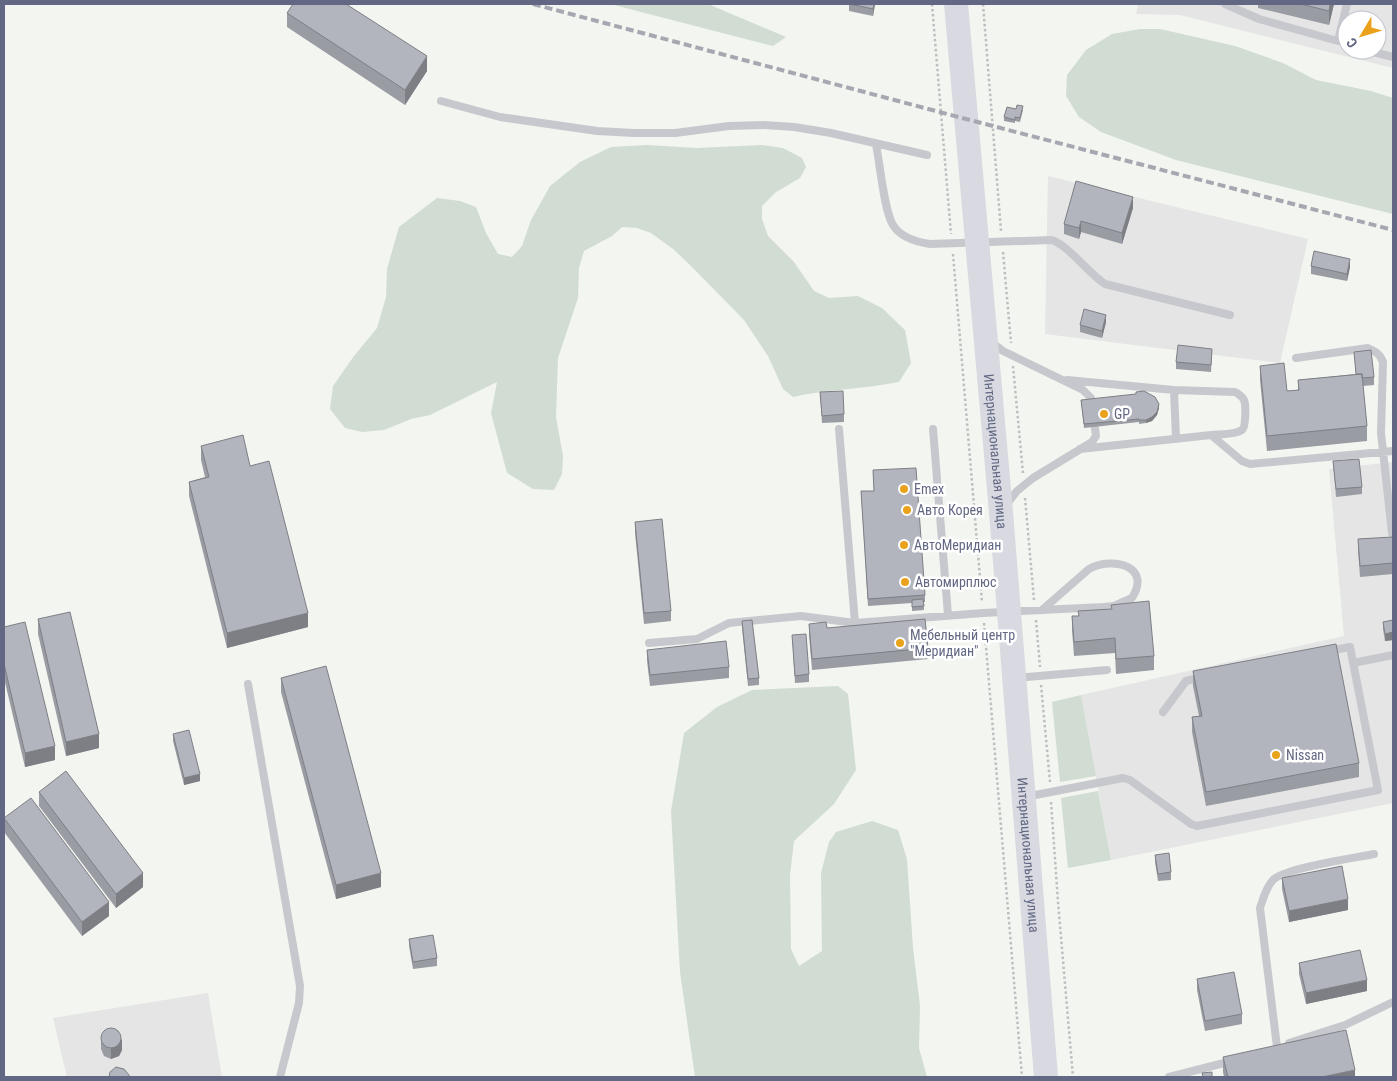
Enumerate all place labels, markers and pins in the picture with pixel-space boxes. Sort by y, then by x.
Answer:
place label: GP [1114,406,1130,422]
marker: GP [1098,408,1110,420]
place label: Emex [914,481,944,497]
marker: Emex [898,483,910,495]
place label: Авто Корея [917,502,983,518]
marker: Авто Корея [901,504,913,516]
place label: АвтоМеридиан [914,537,1001,553]
marker: АвтоМеридиан [898,539,910,551]
place label: Автомирплюс [915,574,996,590]
marker: Автомирплюс [899,576,911,588]
place label: Мебельный центр "Меридиан" [910,627,1015,659]
marker: Мебельный центр "Меридиан" [894,637,906,649]
place label: Nissan [1286,747,1324,763]
marker: Nissan [1270,749,1282,761]

